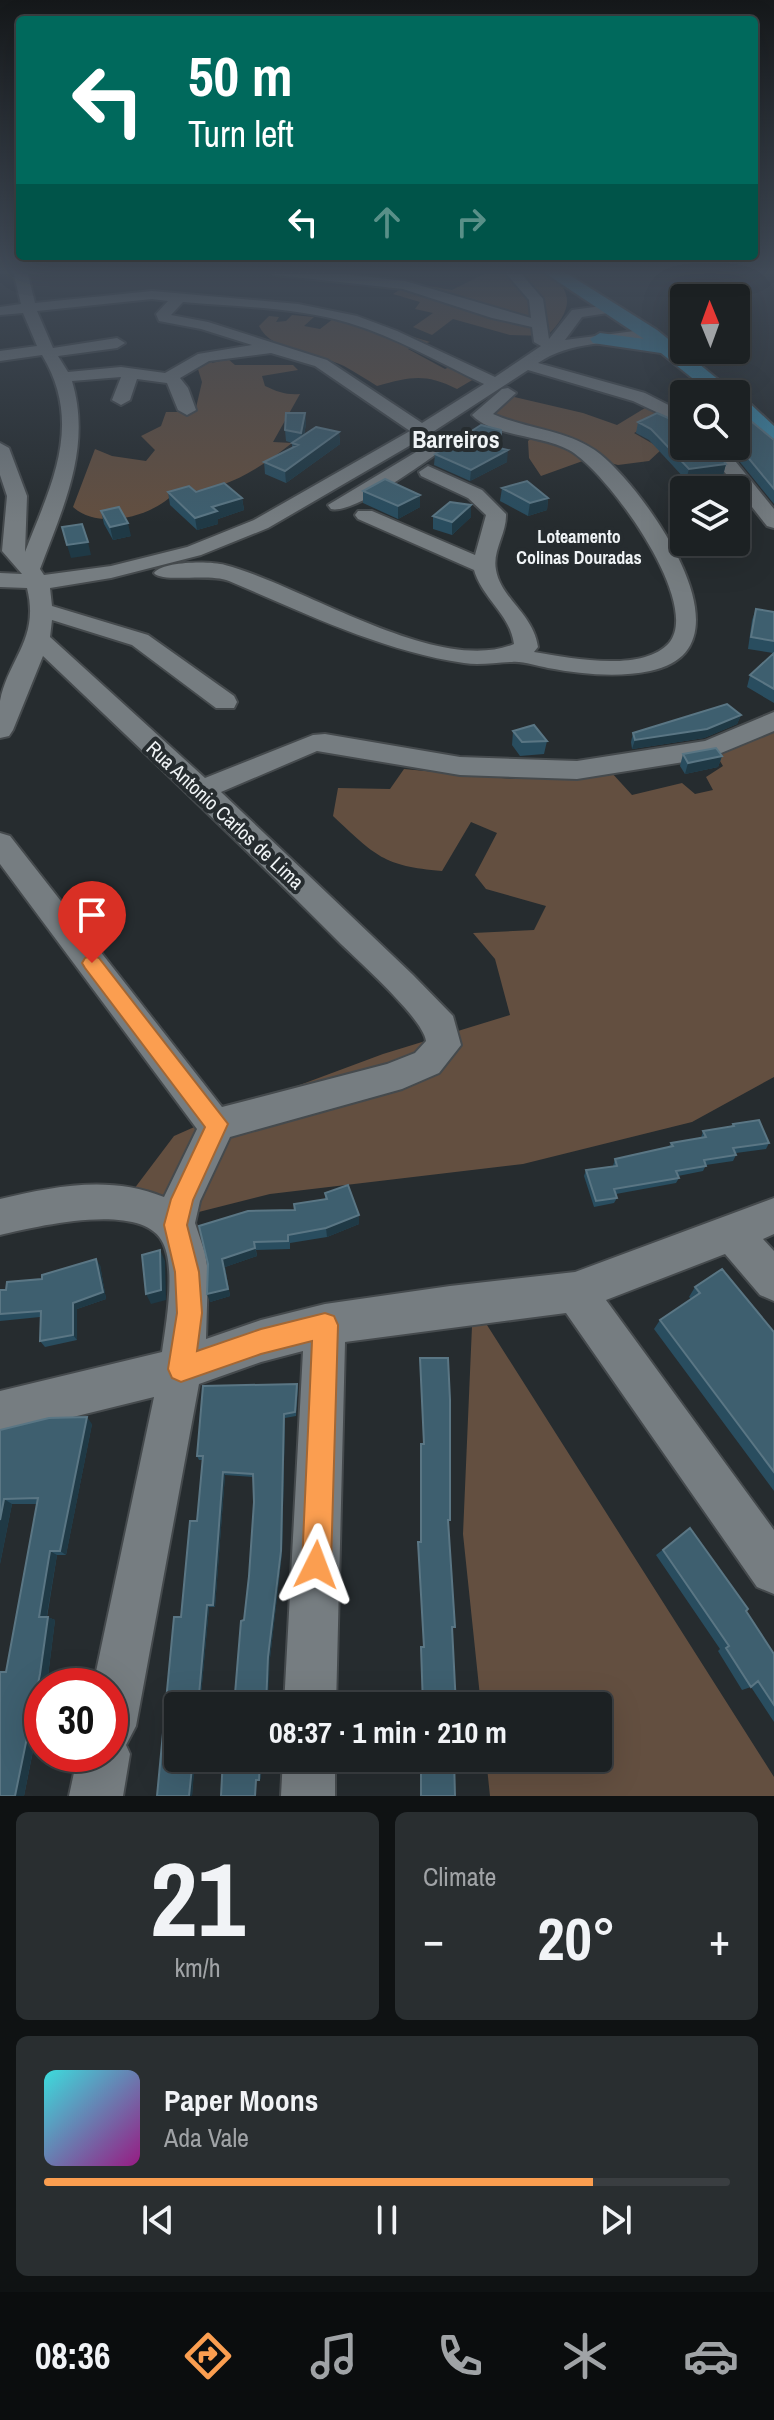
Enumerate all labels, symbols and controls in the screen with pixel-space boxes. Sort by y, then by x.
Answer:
text: 50 m [188,38,293,113]
icon: left [56,48,160,152]
text: Turn left [188,110,294,158]
icon: left [281,200,325,244]
icon: ahead [365,200,409,244]
icon: right [449,200,493,244]
north arrow [670,284,750,364]
map controls [670,284,750,556]
button: search [670,380,750,460]
district label: Barreiros [412,423,500,455]
button: layers [670,476,750,556]
district label: Loteamento Colinas Douradas [516,524,642,570]
street label: Rua Antonio Carlos de Lima [141,734,310,895]
pin [58,881,126,963]
icon: arrive [70,893,114,937]
position arrow [274,1523,358,1607]
speed limit sign: 30 [24,1668,128,1772]
text: 08:37 · 1 min · 210 m [269,1712,507,1752]
text: 21 [150,1828,245,1968]
text: Climate [423,1859,496,1894]
text: 20° [537,1898,616,1979]
text: − [423,1909,444,1969]
text: + [709,1909,730,1969]
text: km/h [174,1950,221,1985]
text: Paper Moons [164,2080,318,2120]
text: Ada Vale [164,2120,249,2155]
icon: previous [136,2198,180,2242]
icon: pause [365,2198,409,2242]
icon: next [594,2198,638,2242]
icon: directions [180,2328,236,2384]
icon: music [306,2328,362,2384]
icon: phone [432,2328,488,2384]
icon: climate [557,2328,613,2384]
icon: car [683,2328,739,2384]
text: 08:36 [35,2332,110,2380]

